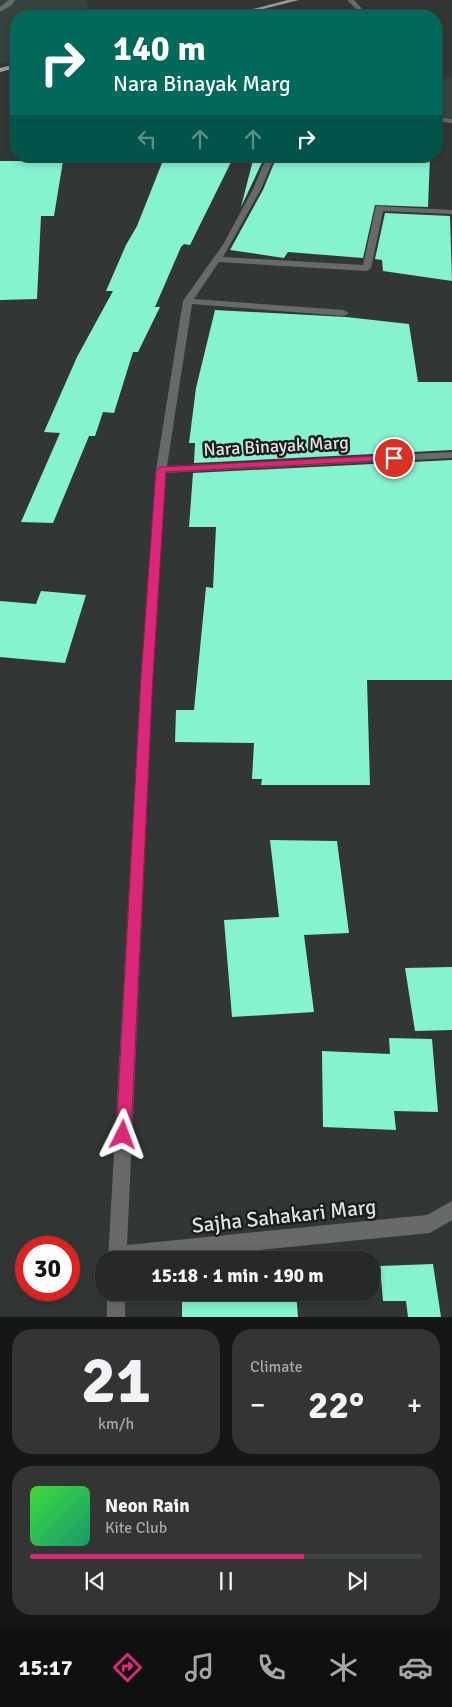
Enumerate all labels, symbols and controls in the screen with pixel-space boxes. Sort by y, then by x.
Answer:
text: 140 m [113,27,206,70]
icon: right [30,30,95,95]
text: Nara Binayak Marg [113,70,291,97]
icon: left [133,125,161,153]
icon: ahead [186,125,214,153]
icon: ahead [239,125,267,153]
icon: right [292,125,320,153]
street label: Nara Binayak Marg [203,431,349,461]
pin [373,437,415,479]
icon: arrive [380,444,408,472]
position arrow [96,1108,148,1160]
street label: Sajha Sahakari Marg [191,1193,377,1239]
speed limit sign: 30 [15,1236,80,1301]
text: 15:18 · 1 min · 190 m [151,1264,324,1288]
text: 21 [81,1341,151,1421]
text: Climate [250,1357,303,1377]
text: 22° [308,1382,364,1429]
text: − [250,1388,265,1422]
text: + [407,1388,422,1422]
text: km/h [98,1414,134,1434]
text: Neon Rain [105,1494,190,1518]
text: Kite Club [105,1518,167,1538]
icon: previous [81,1567,109,1595]
icon: pause [212,1567,240,1595]
icon: next [343,1567,371,1595]
icon: directions [110,1650,145,1685]
icon: music [182,1650,217,1685]
icon: phone [254,1650,289,1685]
icon: climate [326,1650,361,1685]
icon: car [398,1650,433,1685]
text: 15:17 [19,1654,73,1681]

